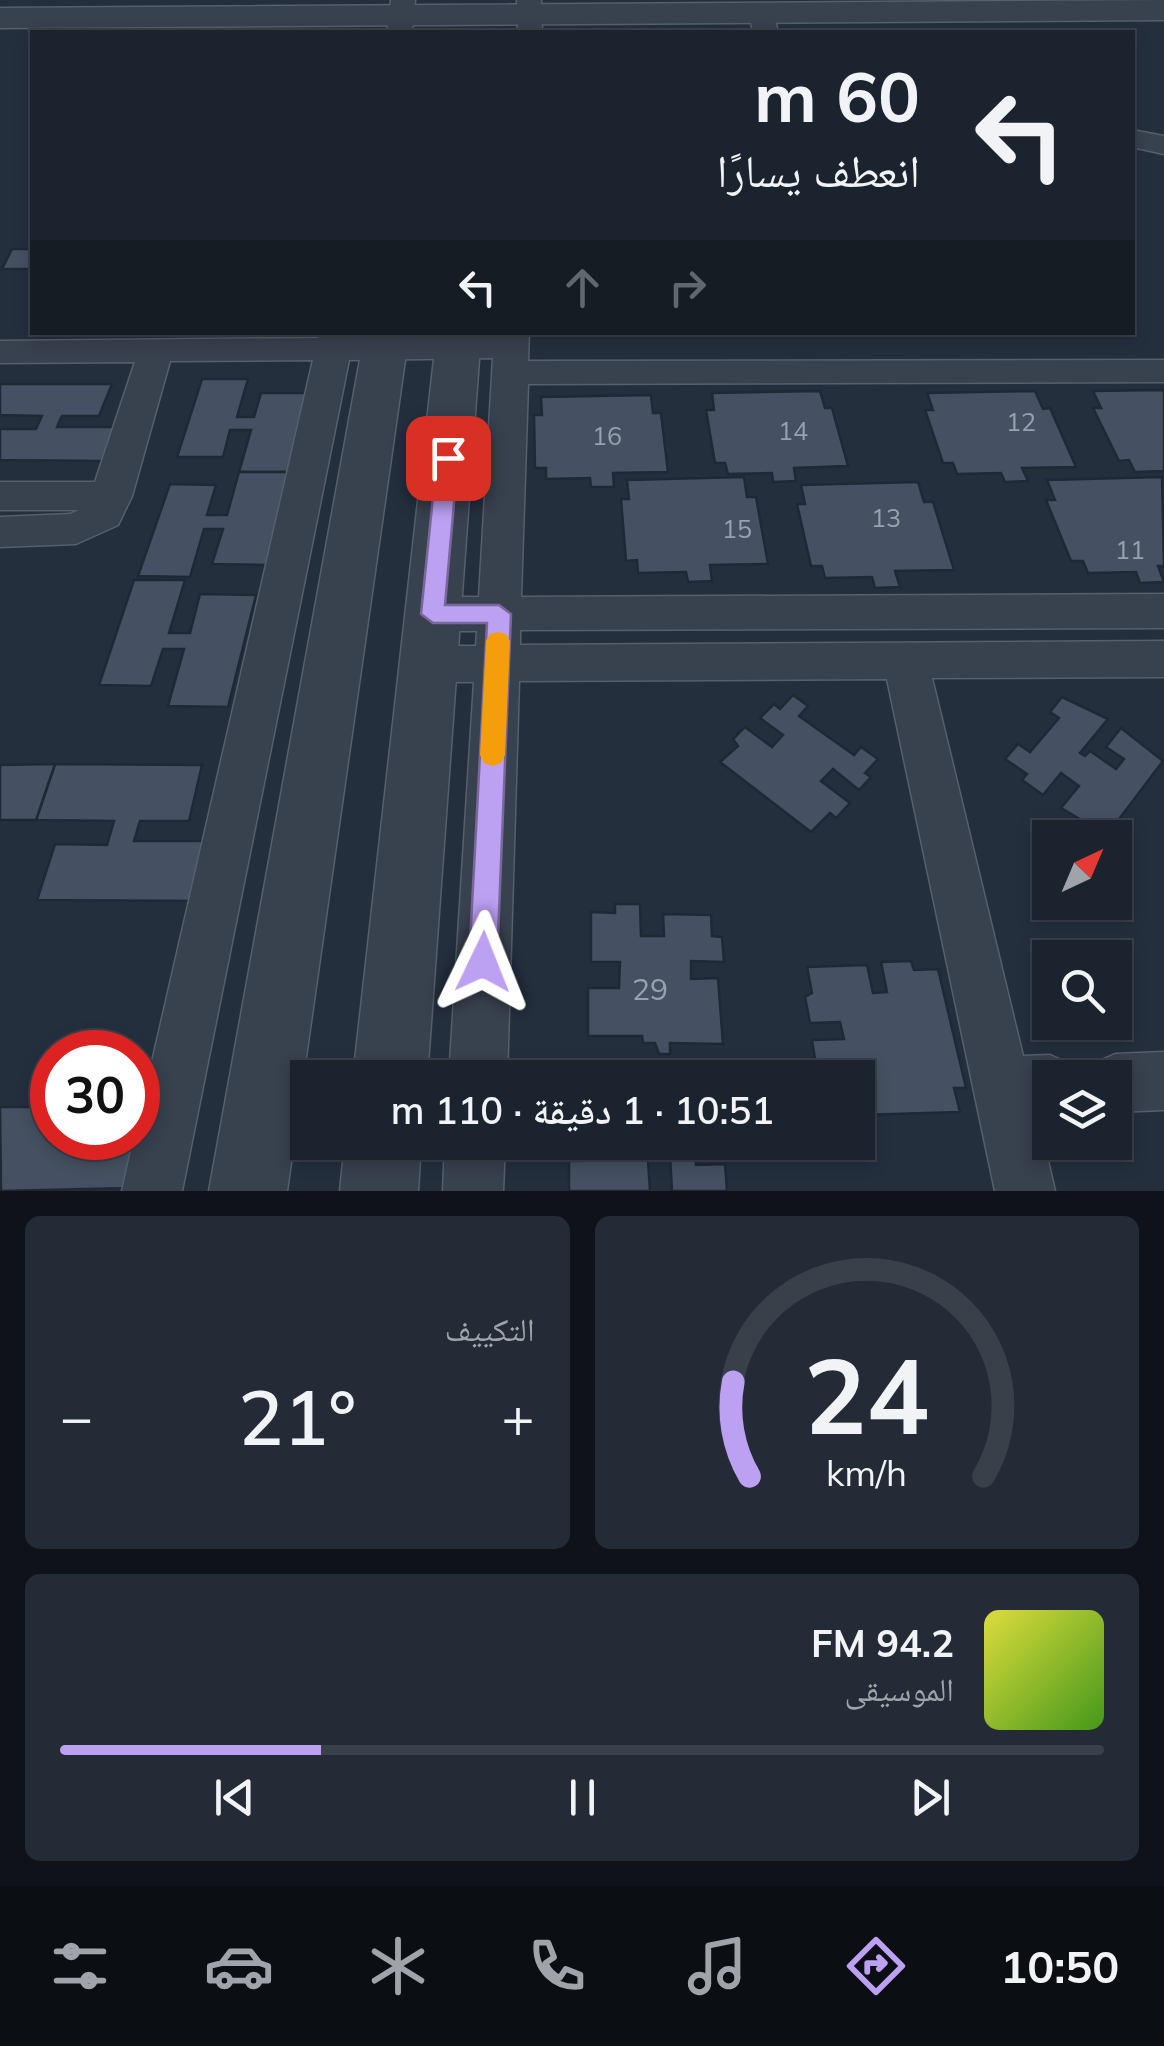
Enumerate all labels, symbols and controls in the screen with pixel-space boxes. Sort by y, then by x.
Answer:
text: 60 m [754,52,920,140]
icon: left [955,70,1085,200]
text: انعطف يسارًا [717,142,920,198]
icon: left [450,260,505,315]
icon: ahead [555,260,610,315]
icon: right [660,260,715,315]
house number: 12 [1006,406,1036,437]
house number: 14 [778,415,808,446]
pin [406,416,491,501]
house number: 16 [592,420,622,451]
icon: arrive [421,431,476,486]
house number: 13 [871,502,901,533]
house number: 15 [722,513,752,544]
house number: 11 [1115,534,1145,565]
north arrow [1032,820,1132,920]
map controls [1032,820,1132,1160]
position arrow [431,910,535,1014]
button: search [1032,940,1132,1040]
house number: 29 [632,970,668,1008]
speed limit sign: 30 [30,1030,160,1160]
button: layers [1032,1060,1132,1160]
text: 10:51 · 1 دقيقة · 110 m [391,1086,774,1134]
text: التكييف [445,1309,535,1349]
text: 24 [804,1329,929,1460]
text: 21° [238,1370,356,1464]
text: − [60,1382,93,1451]
text: + [501,1382,534,1451]
text: km/h [826,1450,907,1495]
text: 94.2 FM [811,1619,954,1667]
text: الموسيقى [844,1669,954,1709]
icon: previous [207,1770,262,1825]
icon: pause [555,1770,610,1825]
icon: next [903,1770,958,1825]
icon: filters [45,1931,115,2001]
icon: car [204,1931,274,2001]
icon: climate [363,1931,433,2001]
icon: phone [522,1931,592,2001]
icon: music [682,1931,752,2001]
icon: directions [841,1931,911,2001]
text: 10:50 [1000,1938,1119,1994]

